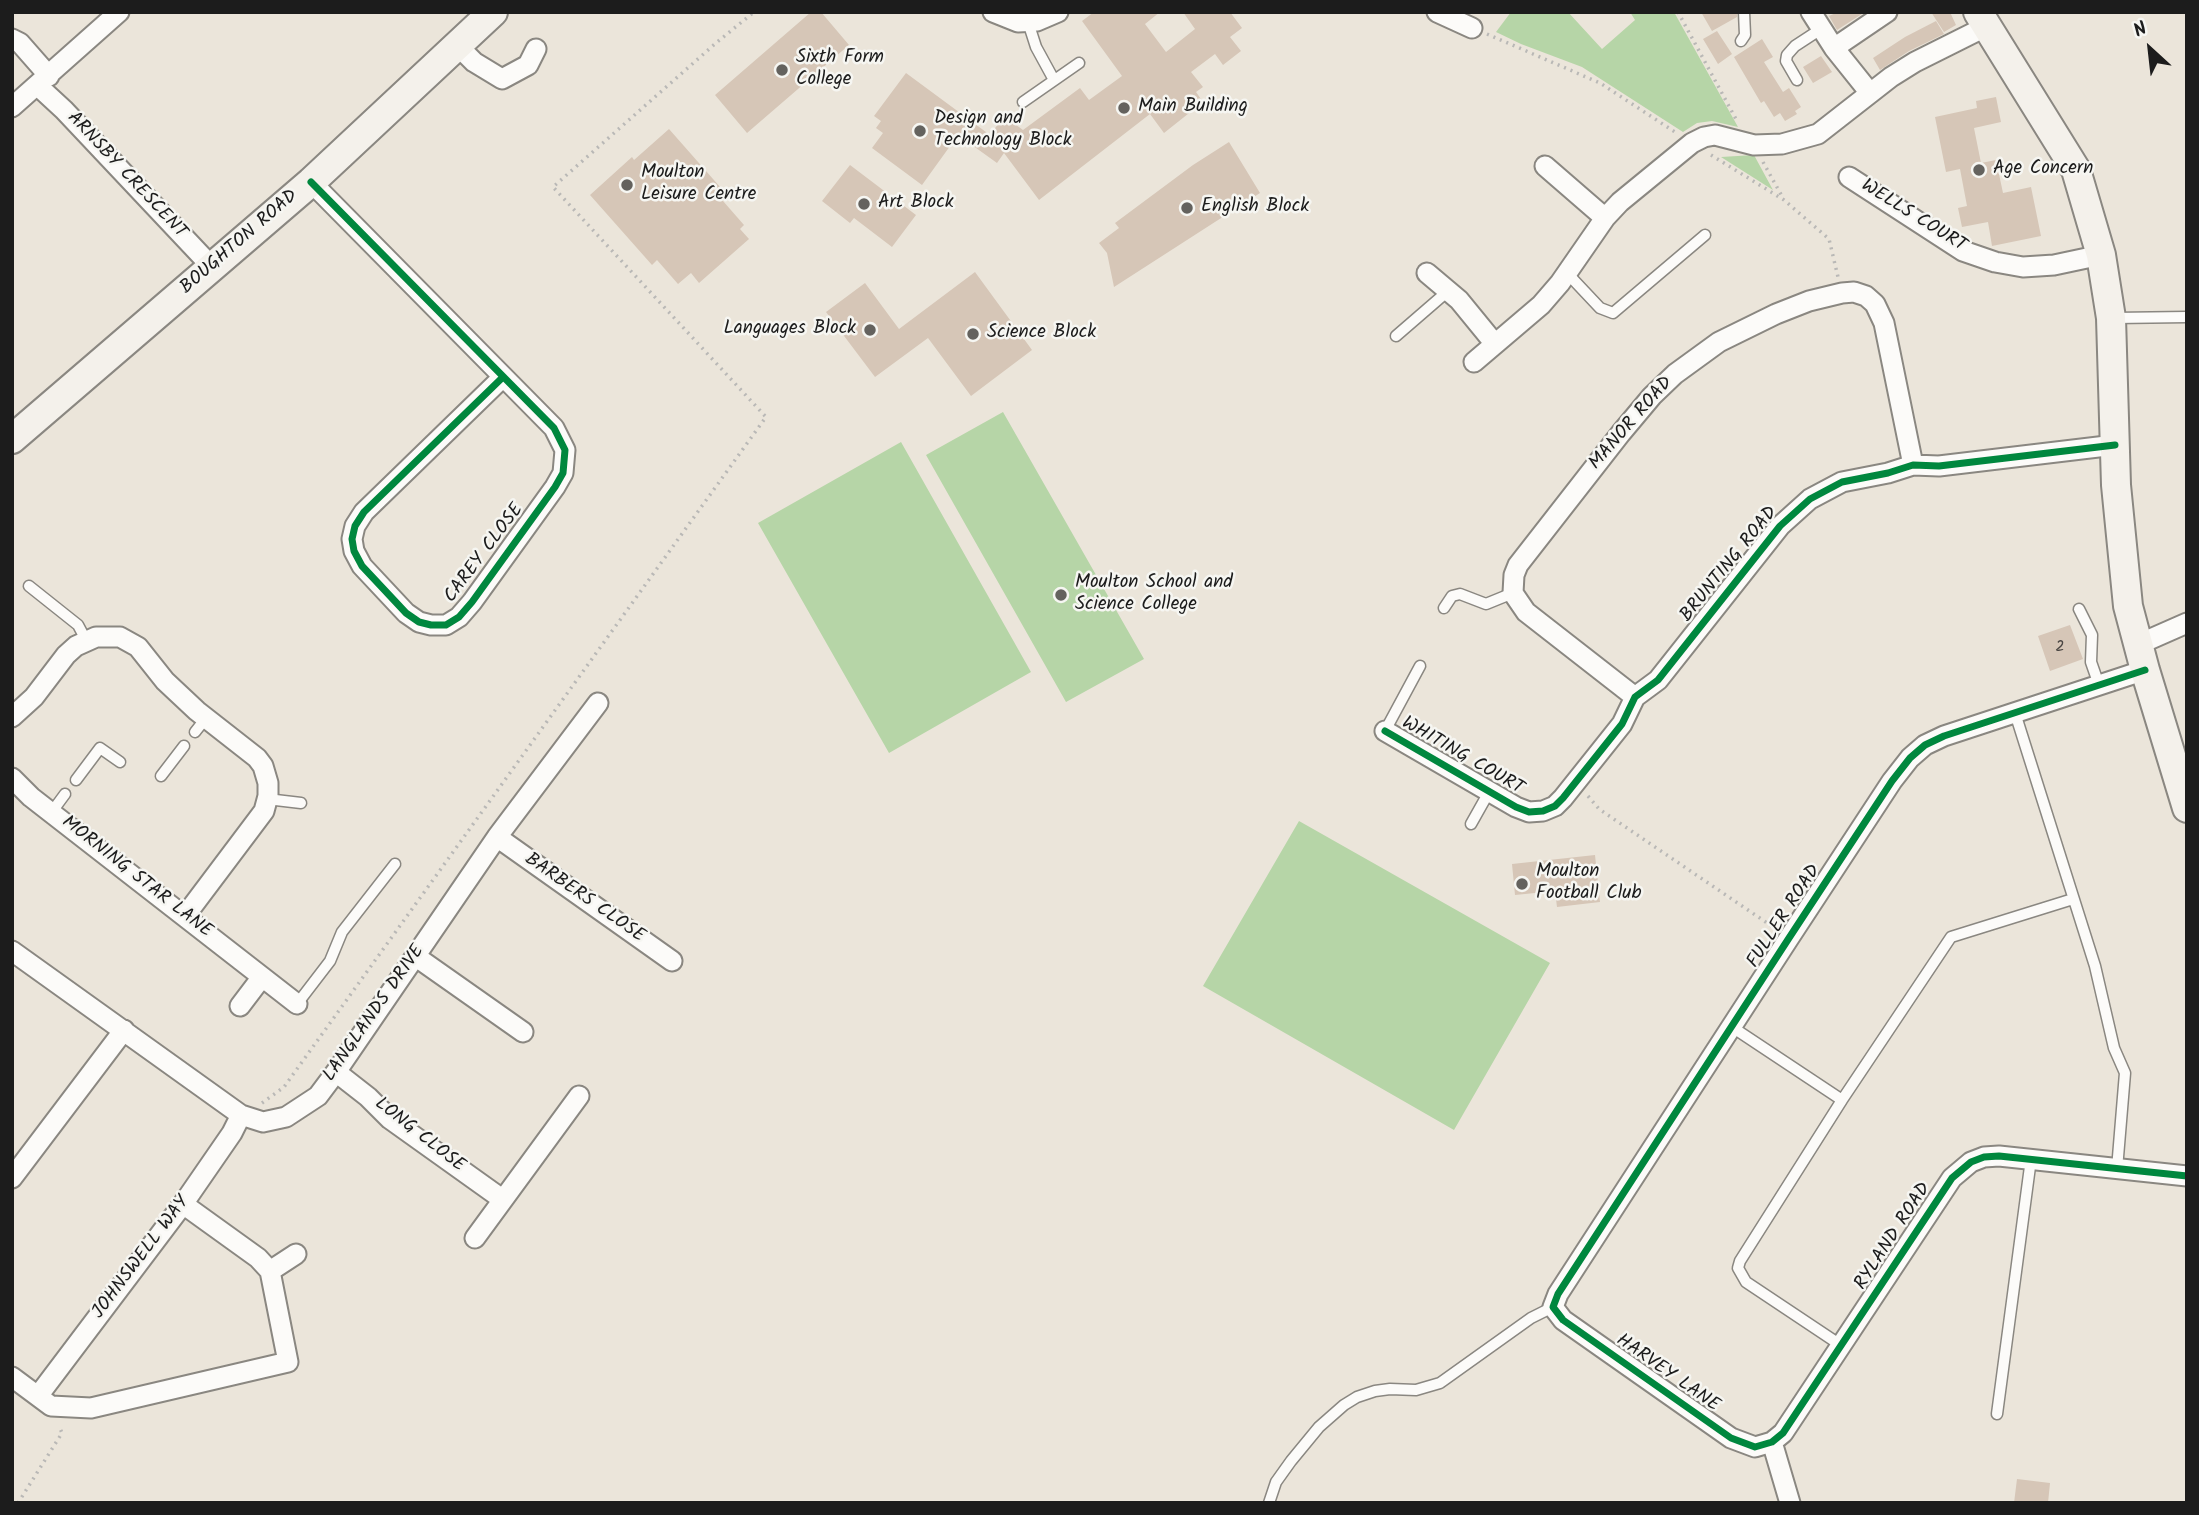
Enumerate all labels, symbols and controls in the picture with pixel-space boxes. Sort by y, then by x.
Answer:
north arrow [2115,14,2185,84]
text: N [2128,14,2153,46]
place label: Sixth Form College [796,48,884,92]
marker: Sixth Form College [774,62,790,78]
place label: Main Building [1138,97,1248,119]
marker: Main Building [1116,100,1132,116]
street label: ARNSBY CRESCENT [61,108,191,244]
place label: Design and Technology Block [934,109,1072,153]
marker: Design and Technology Block [912,123,928,139]
place label: Age Concern [1993,159,2093,181]
marker: Age Concern [1971,162,1987,178]
place label: Moulton Leisure Centre [641,163,756,207]
street label: WELLS COURT [1856,176,1970,258]
marker: Moulton Leisure Centre [619,177,635,193]
street label: BOUGHTON ROAD [177,186,303,300]
place label: Art Block [878,193,954,215]
marker: Art Block [856,196,872,212]
place label: English Block [1201,197,1309,219]
marker: English Block [1179,200,1195,216]
place label: Languages Block [723,319,856,341]
marker: Languages Block [862,322,878,338]
place label: Science Block [987,323,1096,345]
marker: Science Block [965,326,981,342]
street label: MANOR ROAD [1585,373,1679,475]
street label: CAREY CLOSE [440,500,530,608]
street label: BRUNTING ROAD [1676,503,1784,627]
place label: Moulton School and Science College [1075,573,1233,617]
marker: Moulton School and Science College [1053,587,1069,603]
house number: 2 [2055,638,2065,658]
street label: WHITING COURT [1397,713,1527,801]
street label: MORNING STAR LANE [56,812,216,944]
street label: BARBERS CLOSE [520,849,648,949]
street label: FULLER ROAD [1743,861,1827,973]
place label: Moulton Football Club [1536,862,1641,906]
marker: Moulton Football Club [1514,876,1530,892]
street label: LANGLANDS DRIVE [319,941,431,1087]
street label: LONG CLOSE [369,1094,469,1178]
street label: RYLAND ROAD [1851,1179,1937,1295]
street label: JOHNSWELL WAY [88,1192,196,1324]
street label: HARVEY LANE [1611,1330,1723,1418]

